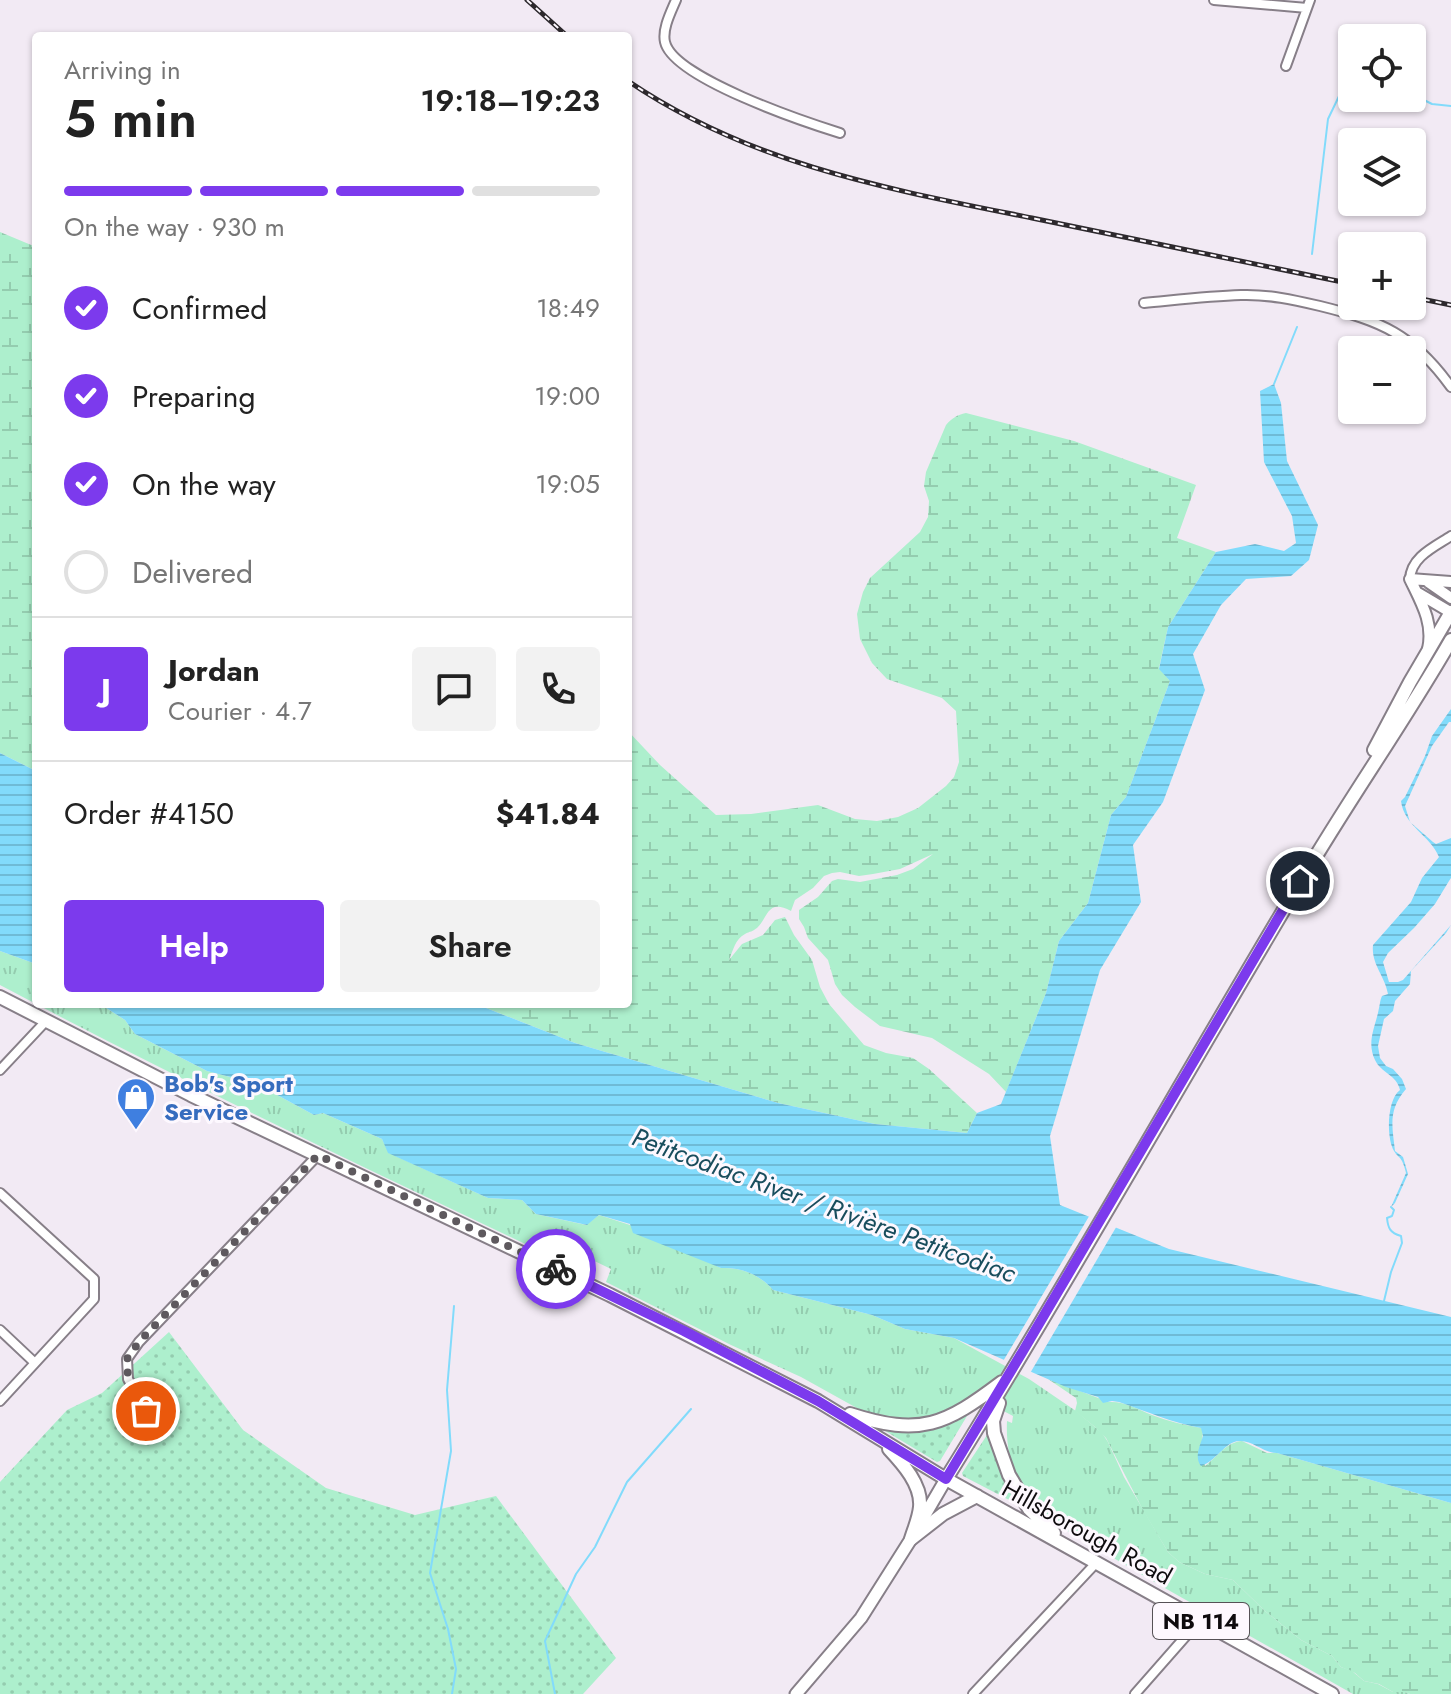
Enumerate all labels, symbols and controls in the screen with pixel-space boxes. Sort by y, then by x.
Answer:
map controls [1338,24,1426,424]
button: locate [1338,24,1426,112]
text: Arriving in [64,51,181,89]
text: 19:18–19:23 [421,79,600,122]
text: 5 min [64,81,197,157]
button: layers [1338,128,1426,216]
text: On the way · 930 m [64,208,285,246]
button: + [1338,232,1426,320]
icon: check [64,286,108,330]
text: Confirmed [132,287,267,330]
text: 18:49 [536,289,600,327]
button: − [1338,336,1426,424]
icon: check [64,374,108,418]
text: Preparing [132,375,256,418]
text: 19:00 [534,377,600,415]
icon: check [64,462,108,506]
text: On the way [132,463,276,506]
text: 19:05 [535,465,600,503]
text: Delivered [132,551,253,594]
button: chat [412,647,496,731]
button: phone [516,647,600,731]
text: Jordan [168,649,260,692]
text: J [101,668,111,711]
text: Courier · 4.7 [168,692,312,730]
text: Order #4150 [64,792,234,835]
text: $41.84 [496,792,600,835]
pin [1266,847,1334,915]
icon: home [1278,859,1322,903]
button: Help [64,900,324,992]
button: Share [340,900,600,992]
place label: Bob's Sport Service [164,1066,293,1129]
shop icon: Bob's Sport Service [115,1076,157,1131]
water label: Petitcodiac River / Rivière Petitcodiac [627,1118,1022,1293]
courier [516,1229,596,1309]
icon: bike [534,1247,578,1291]
pin [112,1377,180,1445]
icon: bag [124,1389,168,1433]
street label: Hillsborough Road [996,1471,1178,1593]
road number: NB 114 [1153,1603,1249,1639]

